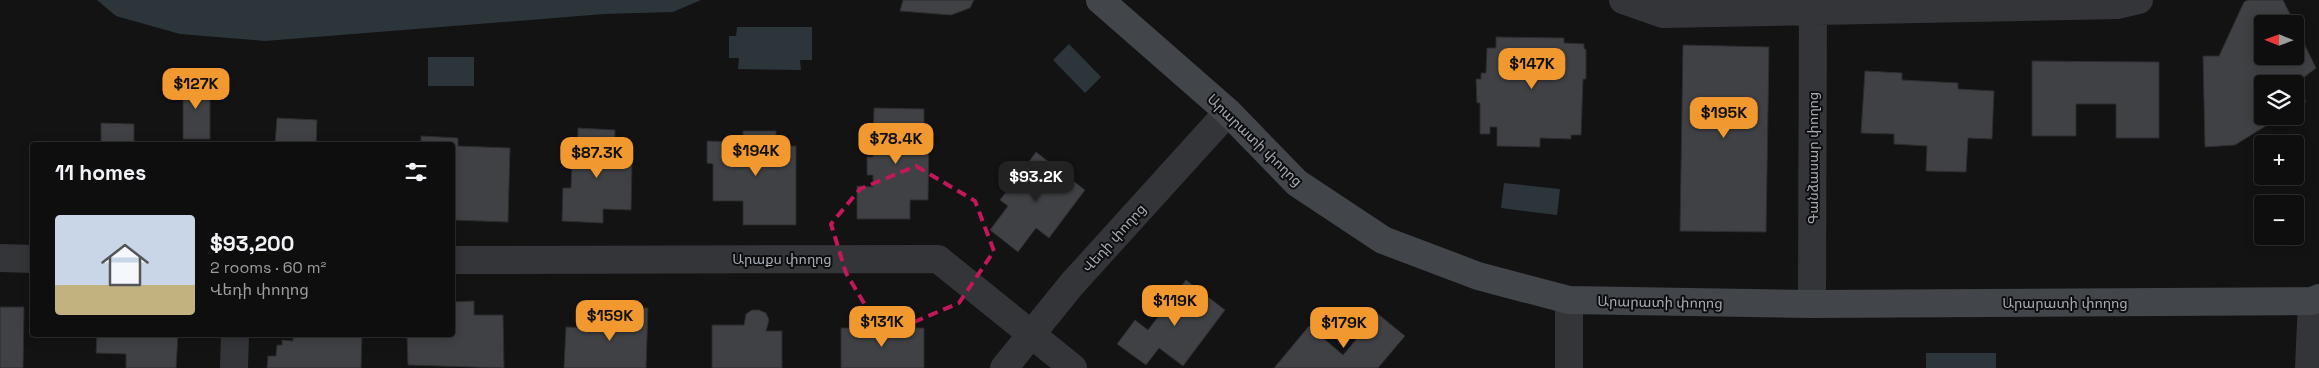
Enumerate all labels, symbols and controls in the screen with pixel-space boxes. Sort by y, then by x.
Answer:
north arrow [2254,15,2304,65]
map controls [2254,15,2304,245]
pin: $147K [1497,48,1567,90]
text: $147K [1509,53,1555,74]
pin: $127K [161,68,231,110]
text: $127K [173,73,219,94]
button: layers [2254,75,2304,125]
street label: Արարատի փողոց [1204,90,1306,190]
street label: Գանձասար փողոց [1804,92,1822,224]
pin: $195K [1689,96,1759,139]
text: $195K [1701,102,1747,123]
pin: $78.4K [855,122,937,165]
text: $78.4K [869,128,923,149]
pin: $194K [721,134,791,177]
button: + [2254,135,2304,185]
pin: $87.3K [556,136,638,179]
text: $194K [732,140,780,161]
text: $87.3K [571,142,623,163]
icon: filters [402,158,430,186]
text: 11 homes [55,159,146,186]
pin: $93.2K [995,160,1077,203]
text: $93.2K [1009,166,1063,187]
button: − [2254,195,2304,245]
street label: Վեդի փողոց [1078,200,1150,276]
text: $93,200 [210,230,294,257]
icon: home [95,235,155,295]
street label: Արաքս փողոց [732,250,832,268]
text: 2 rooms · 60 m² [210,257,326,278]
text: Վեդի փողոց [210,279,309,300]
pin: $119K [1140,284,1210,327]
text: $119K [1153,290,1197,311]
street label: Արարատի փողոց [1597,292,1723,312]
street label: Արարատի փողոց [2002,294,2128,312]
pin: $159K [575,300,645,342]
text: $159K [587,305,633,326]
pin: $131K [847,306,917,348]
pin: $179K [1309,306,1379,349]
text: $131K [860,311,904,332]
text: $179K [1321,312,1367,333]

